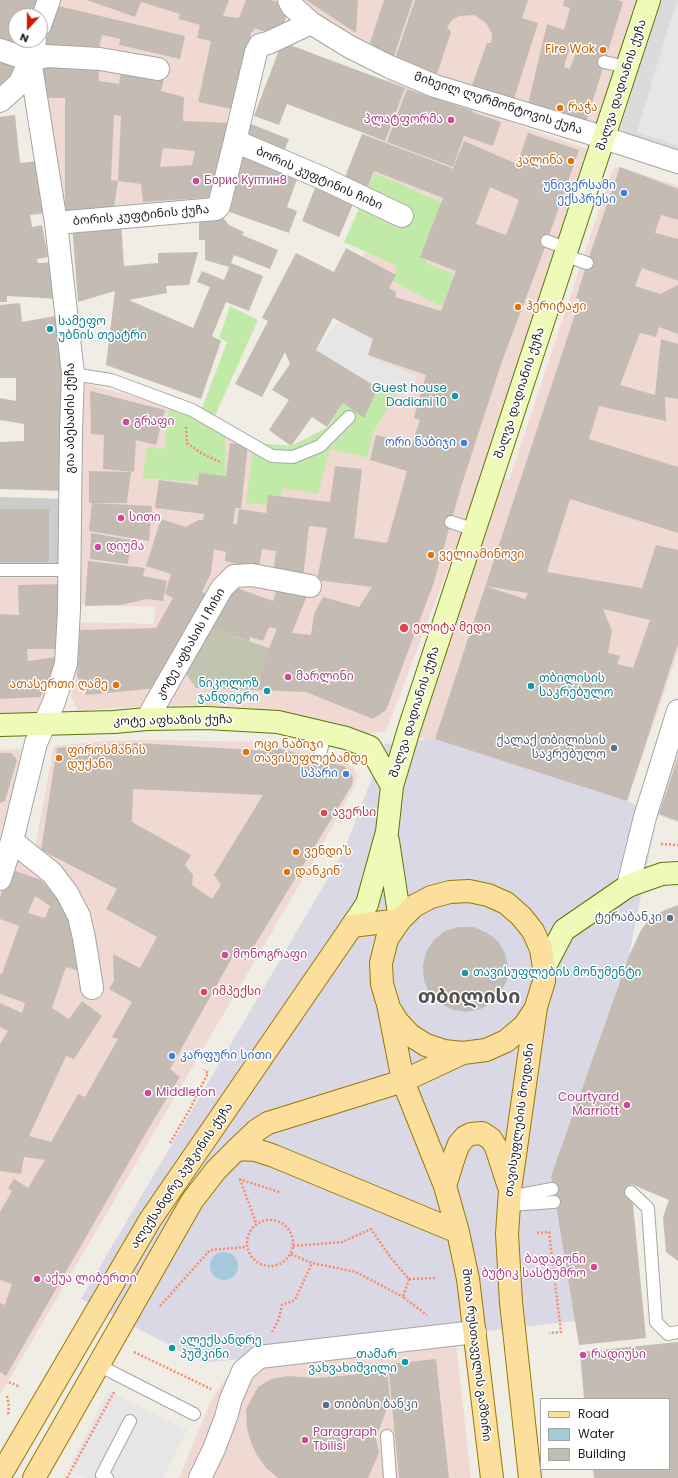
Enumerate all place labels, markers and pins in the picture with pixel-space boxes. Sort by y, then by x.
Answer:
place label: Fire Wok [545,43,595,57]
marker: Fire Wok [598,45,608,55]
place label: რაჭა [568,101,598,115]
marker: რაჭა [555,103,565,113]
place label: პლატფორმა [364,113,443,127]
marker: პლატფორმა [446,115,456,125]
place label: კალინა [516,154,563,168]
marker: კალინა [566,156,576,166]
place label: Борис Куптин8 [204,174,287,188]
marker: Борис Куптин8 [191,176,201,186]
place label: უნივერსამი ექსპრესი [543,179,616,207]
marker: უნივერსამი ექსპრესი [619,188,629,198]
place label: ჰერიტაჟი [526,300,586,314]
marker: ჰერიტაჟი [513,302,523,312]
place label: სამეფო უბნის თეატრი [58,315,147,343]
marker: სამეფო უბნის თეატრი [45,324,55,334]
place label: Guest house Dadiani 10 [372,382,447,410]
marker: Guest house Dadiani 10 [450,391,460,401]
place label: გრაფი [134,415,174,429]
marker: გრაფი [121,417,131,427]
place label: ორი ნაბიჯი [385,436,456,450]
marker: ორი ნაბიჯი [459,438,469,448]
place label: სითი [129,511,161,525]
marker: სითი [116,513,126,523]
place label: დიუმა [106,540,144,554]
marker: დიუმა [93,542,103,552]
place label: ველიამინოვი [439,548,524,562]
marker: ველიამინოვი [426,550,436,560]
place label: ელიტა მედი [413,621,491,635]
marker: ელიტა მედი [398,622,410,634]
place label: მარლინი [296,670,354,684]
marker: მარლინი [283,672,293,682]
place label: თბილისის საკრებულო [539,672,613,700]
place label: ნიკოლოზ ჯანდიერი [197,677,259,705]
place label: ათასერთი ღამე [10,678,108,692]
marker: ათასერთი ღამე [111,680,121,690]
marker: თბილისის საკრებულო [526,681,536,691]
marker: ნიკოლოზ ჯანდიერი [262,686,272,696]
place label: ქალაქ თბილისის საკრებულო [497,734,606,762]
place label: ოცი ნაბიჯი თავისუფლებამდე [254,738,368,766]
marker: ქალაქ თბილისის საკრებულო [609,743,619,753]
place label: ფიროსმანის დუქანი [67,744,146,772]
marker: ოცი ნაბიჯი თავისუფლებამდე [241,747,251,757]
marker: ფიროსმანის დუქანი [54,753,64,763]
place label: სპარი [301,767,338,781]
marker: სპარი [341,769,351,779]
place label: ავერსი [332,806,376,820]
marker: ავერსი [319,808,329,818]
place label: ვენდი'ს [304,845,352,859]
marker: ვენდი'ს [291,847,301,857]
place label: დანკინ' [295,865,342,879]
marker: დანკინ' [282,867,292,877]
place label: ტერაბანკი [595,911,662,925]
marker: ტერაბანკი [665,913,675,923]
place label: მონოგრაფი [233,948,307,962]
marker: მონოგრაფი [220,950,230,960]
place label: თავისუფლების მონუმენტი [473,966,641,980]
marker: თავისუფლების მონუმენტი [460,968,470,978]
place label: იმპექსი [212,985,261,999]
marker: იმპექსი [199,987,209,997]
place label: კარფური სითი [180,1049,272,1063]
marker: კარფური სითი [167,1051,177,1061]
place label: Middleton [156,1086,216,1100]
marker: Middleton [143,1088,153,1098]
place label: Courtyard Marriott [558,1091,619,1119]
marker: Courtyard Marriott [622,1100,632,1110]
place label: ბადაგონი ბუტიკ სასტუმრო [481,1253,586,1281]
marker: ბადაგონი ბუტიკ სასტუმრო [589,1262,599,1272]
place label: აქუა ლიბერთი [45,1272,137,1286]
marker: აქუა ლიბერთი [32,1274,42,1284]
place label: ალექსანდრე პუშკინი [180,1334,262,1362]
marker: ალექსანდრე პუშკინი [167,1343,177,1353]
place label: თამარ ვახვახიშვილი [308,1348,397,1376]
place label: რადიუსი [591,1348,646,1362]
marker: რადიუსი [578,1350,588,1360]
marker: თამარ ვახვახიშვილი [400,1357,410,1367]
place label: თიბისი ბანკი [334,1398,418,1412]
marker: თიბისი ბანკი [321,1400,331,1410]
place label: Paragraph Tbilisi [313,1426,377,1454]
marker: Paragraph Tbilisi [300,1435,310,1445]

